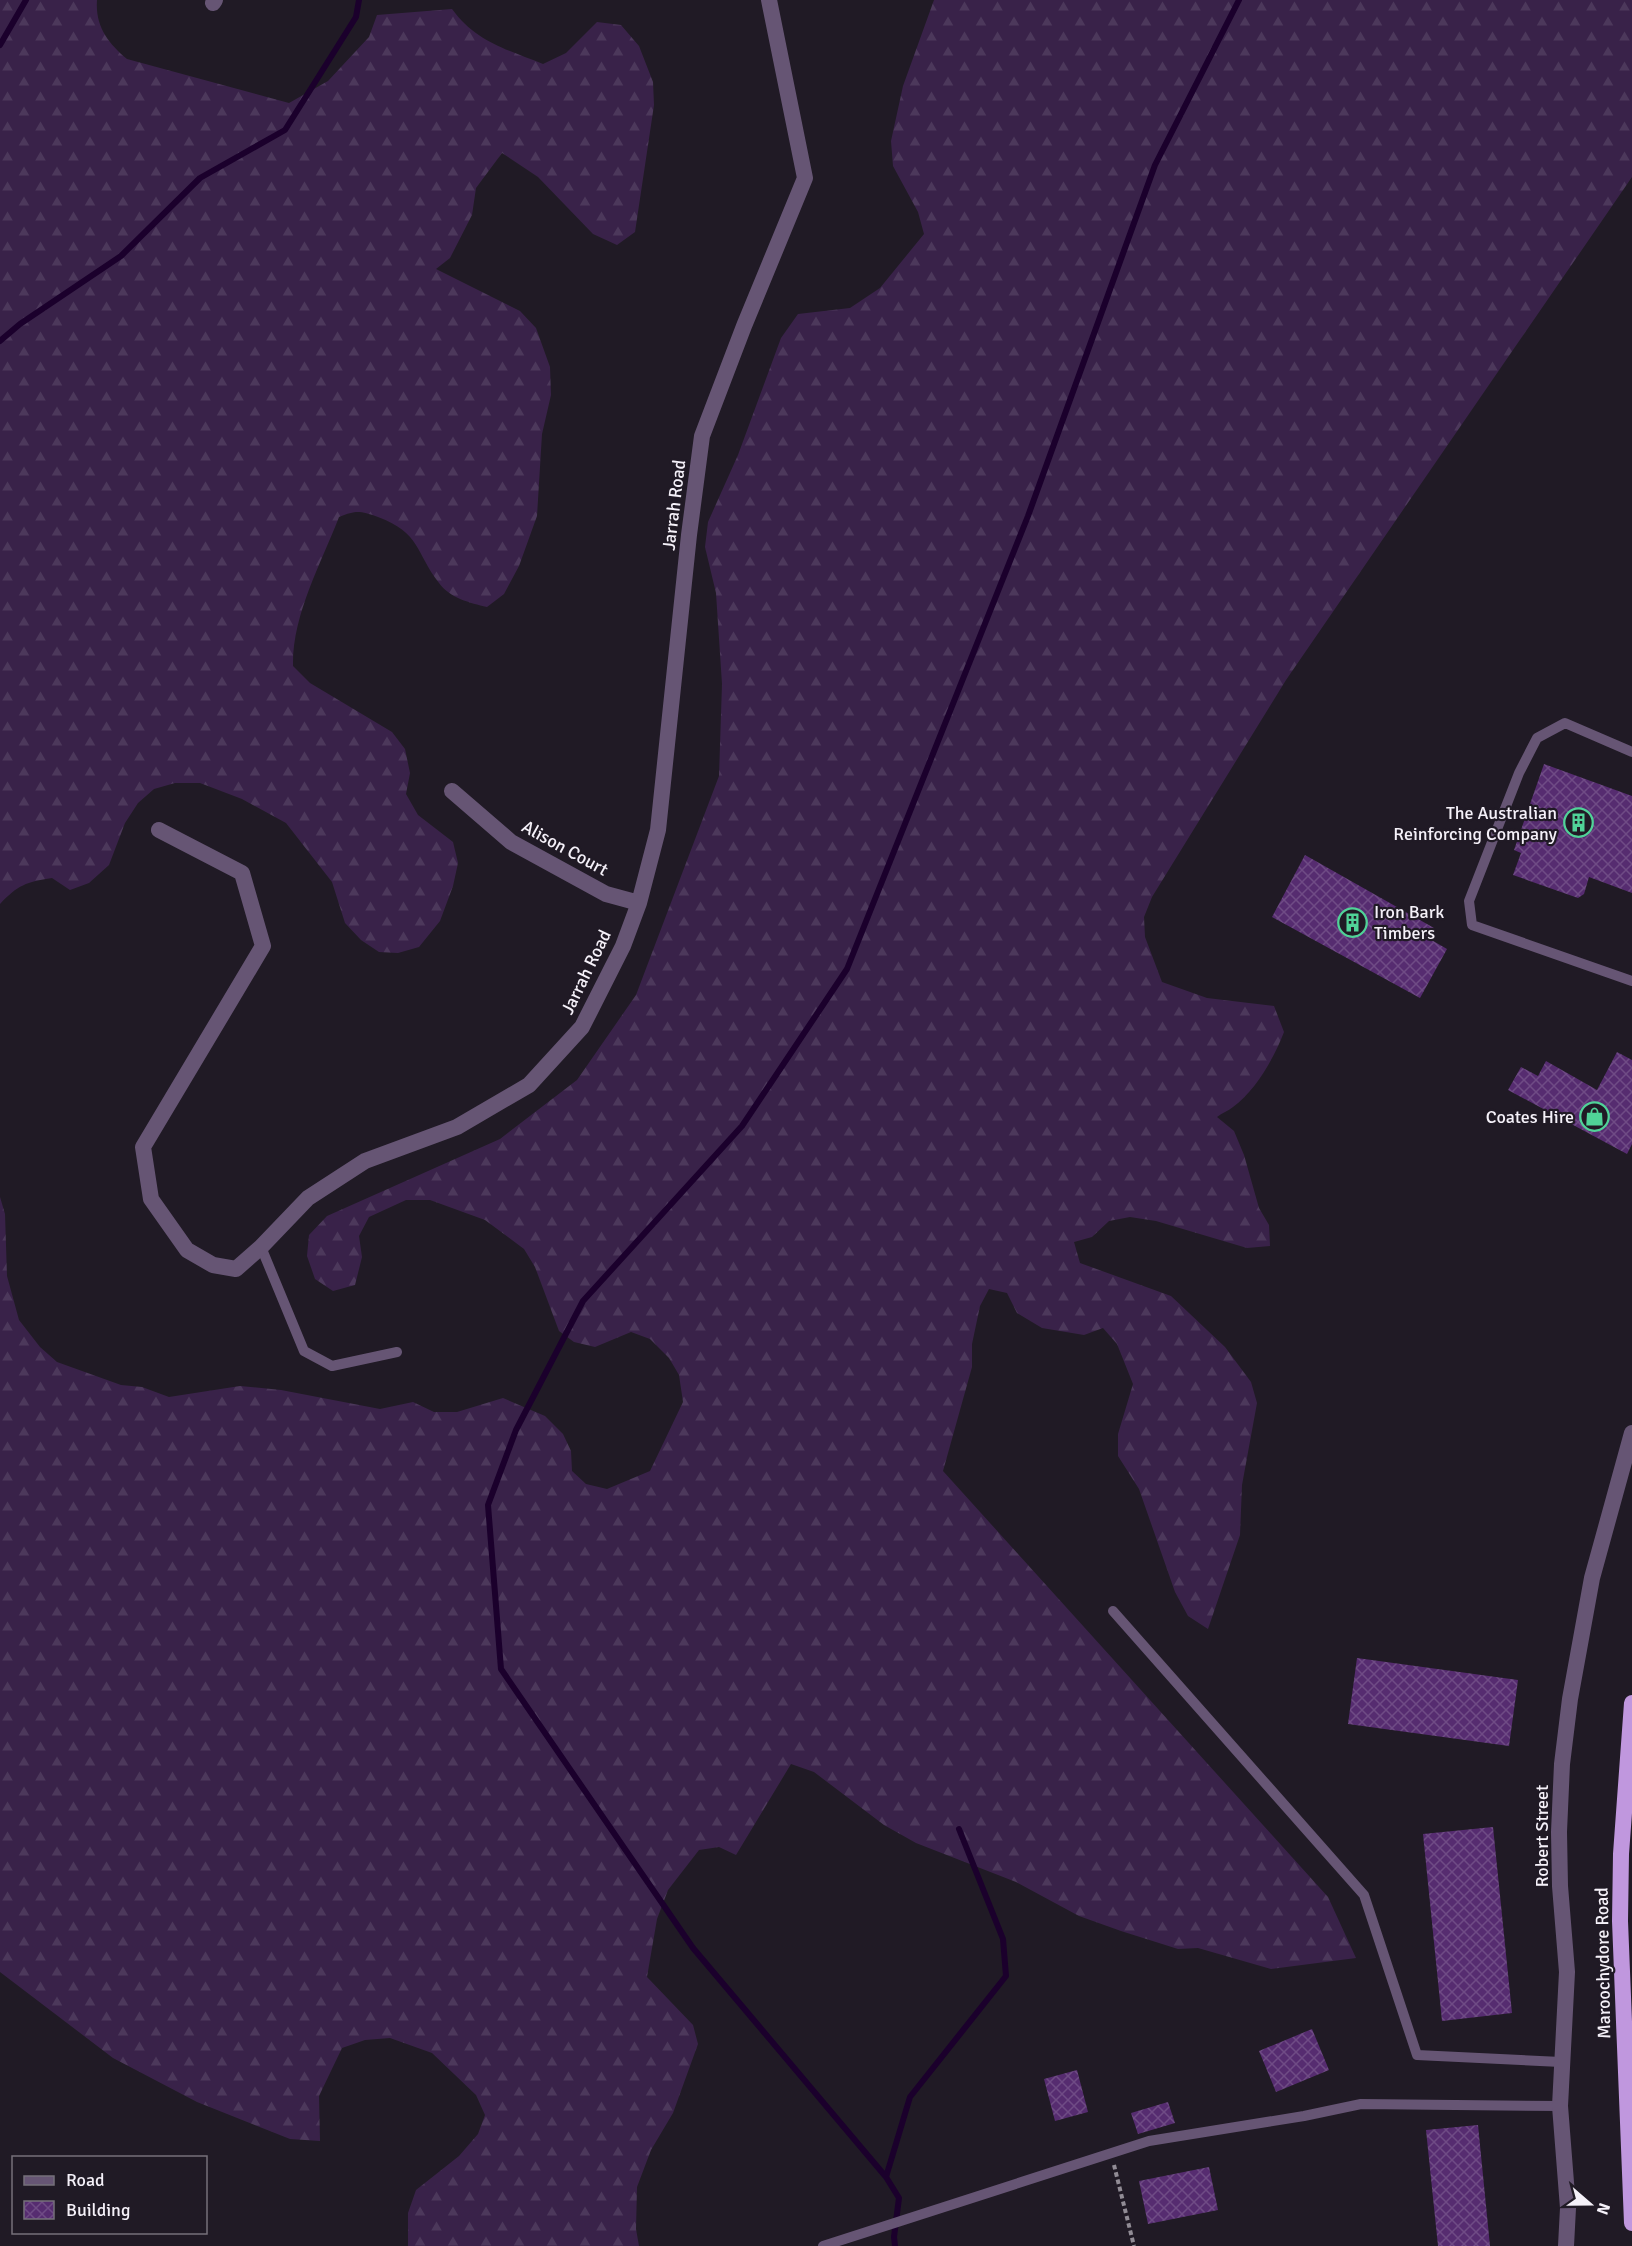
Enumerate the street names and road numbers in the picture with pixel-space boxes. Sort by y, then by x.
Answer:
street label: Jarrah Road [658,458,690,552]
street label: Alison Court [518,815,612,881]
street label: Jarrah Road [556,926,616,1018]
street label: Robert Street [1531,1785,1553,1887]
street label: Maroochydore Road [1591,1887,1615,2039]

